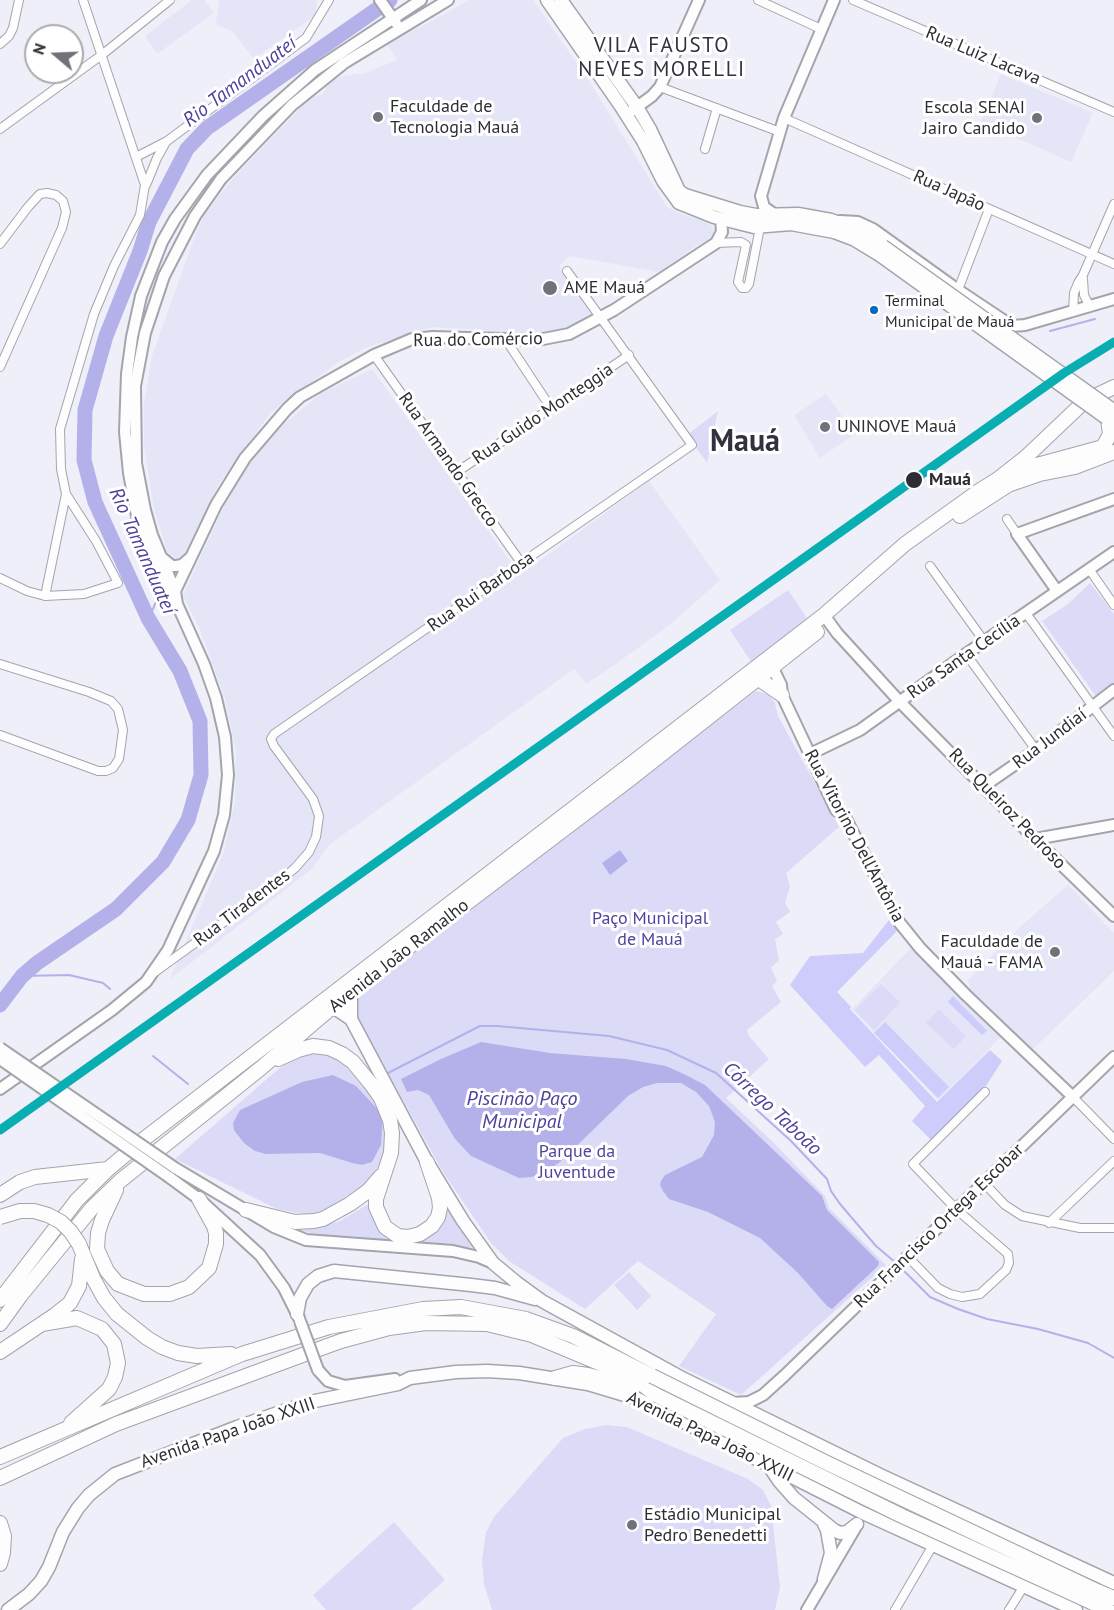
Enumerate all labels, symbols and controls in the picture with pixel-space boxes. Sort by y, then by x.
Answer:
street label: Rua Luiz Lacava [922,22,1044,90]
north arrow [24,24,84,84]
water label: Rio Tamanduateí [178,32,302,132]
district label: VILA FAUSTO NEVES MORELLI [578,33,746,83]
text: N [28,41,50,57]
place label: Faculdade de Tecnologia Mauá [390,96,519,138]
place label: Escola SENAI Jairo Candido [923,97,1025,140]
marker: Faculdade de Tecnologia Mauá [371,110,385,124]
marker: Escola SENAI Jairo Candido [1030,111,1044,125]
street label: Rua Japão [910,166,988,216]
place label: AME Mauá [564,277,645,299]
marker: AME Mauá [541,279,559,297]
place label: Terminal Municipal de Mauá [885,291,1015,329]
marker: Terminal Municipal de Mauá [868,304,880,316]
street label: Rua do Comércio [413,328,543,352]
street label: Rua Guido Monteggia [468,359,618,469]
street label: Rua Armando Grecco [393,389,503,531]
place label: UNINOVE Mauá [837,416,957,438]
marker: UNINOVE Mauá [818,420,832,434]
district label: Mauá [710,424,780,460]
place label: Mauá [929,469,971,491]
marker: Mauá [904,470,924,490]
water label: Rio Tamanduateí [103,484,181,618]
street label: Rua Rui Barbosa [424,547,538,637]
street label: Rua Santa Cecília [903,610,1025,704]
street label: Rua Jundiaí [1009,704,1091,774]
street label: Rua Queiroz Pedroso [944,744,1070,874]
street label: Rua Vitorino Dell'Antônia [799,746,909,926]
street label: Rua Tiradentes [190,865,294,951]
street label: Avenida João Ramalho [325,895,473,1017]
park label: Paço Municipal de Mauá [592,908,708,950]
place label: Faculdade de Mauá - FAMA [941,931,1043,974]
marker: Faculdade de Mauá - FAMA [1048,945,1062,959]
water label: Córrego Taboão [718,1057,826,1161]
water label: Piscinão Paço Municipal [467,1087,577,1134]
street label: Rua Francisco Ortega Escobar [850,1139,1028,1313]
park label: Parque da Juventude [538,1141,616,1184]
street label: Avenida Papa João XXIII [623,1387,797,1487]
street label: Avenida Papa João XXIII [138,1393,318,1473]
place label: Estádio Municipal Pedro Benedetti [644,1504,781,1546]
marker: Estádio Municipal Pedro Benedetti [625,1518,639,1532]

